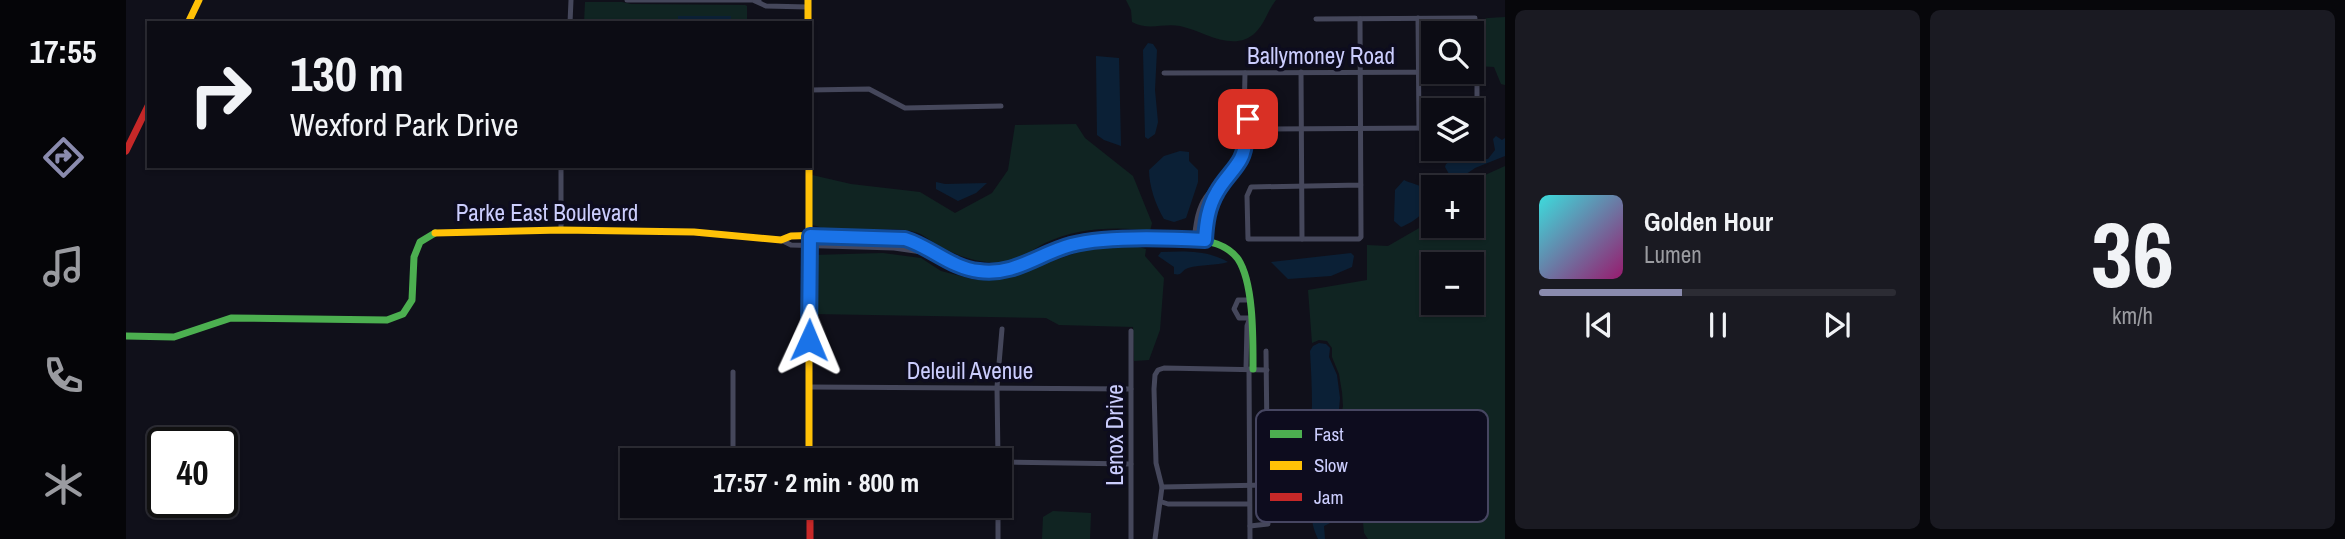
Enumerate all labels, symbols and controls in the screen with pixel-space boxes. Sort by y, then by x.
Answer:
map controls [1421,21,1484,315]
button: search [1421,21,1484,84]
text: 17:55 [29,30,97,73]
text: 130 m [290,40,404,106]
street label: Ballymoney Road [1247,40,1395,71]
icon: right [175,49,266,140]
pin [1218,89,1278,149]
button: layers [1421,98,1484,161]
icon: arrive [1229,100,1267,138]
text: Wexford Park Drive [290,103,518,146]
icon: directions [39,133,88,182]
button: + [1421,175,1484,238]
text: 36 [2091,193,2174,315]
street label: Parke East Boulevard [456,197,638,228]
text: Golden Hour [1644,204,1773,239]
text: Lumen [1644,239,1702,270]
icon: music [39,242,88,291]
button: − [1421,252,1484,315]
text: km/h [2112,300,2153,331]
position arrow [772,303,846,377]
icon: previous [1580,306,1618,344]
icon: pause [1699,306,1737,344]
icon: next [1818,306,1856,344]
icon: phone [39,351,88,400]
street label: Deleuil Avenue [907,355,1033,386]
street label: Lenox Drive [1099,384,1130,486]
legend [1256,410,1488,522]
text: Fast [1314,421,1344,447]
speed limit sign: 40 [147,427,238,518]
text: Slow [1314,452,1349,478]
icon: climate [39,460,88,509]
text: 17:57 · 2 min · 800 m [713,465,919,500]
text: Jam [1314,484,1343,510]

